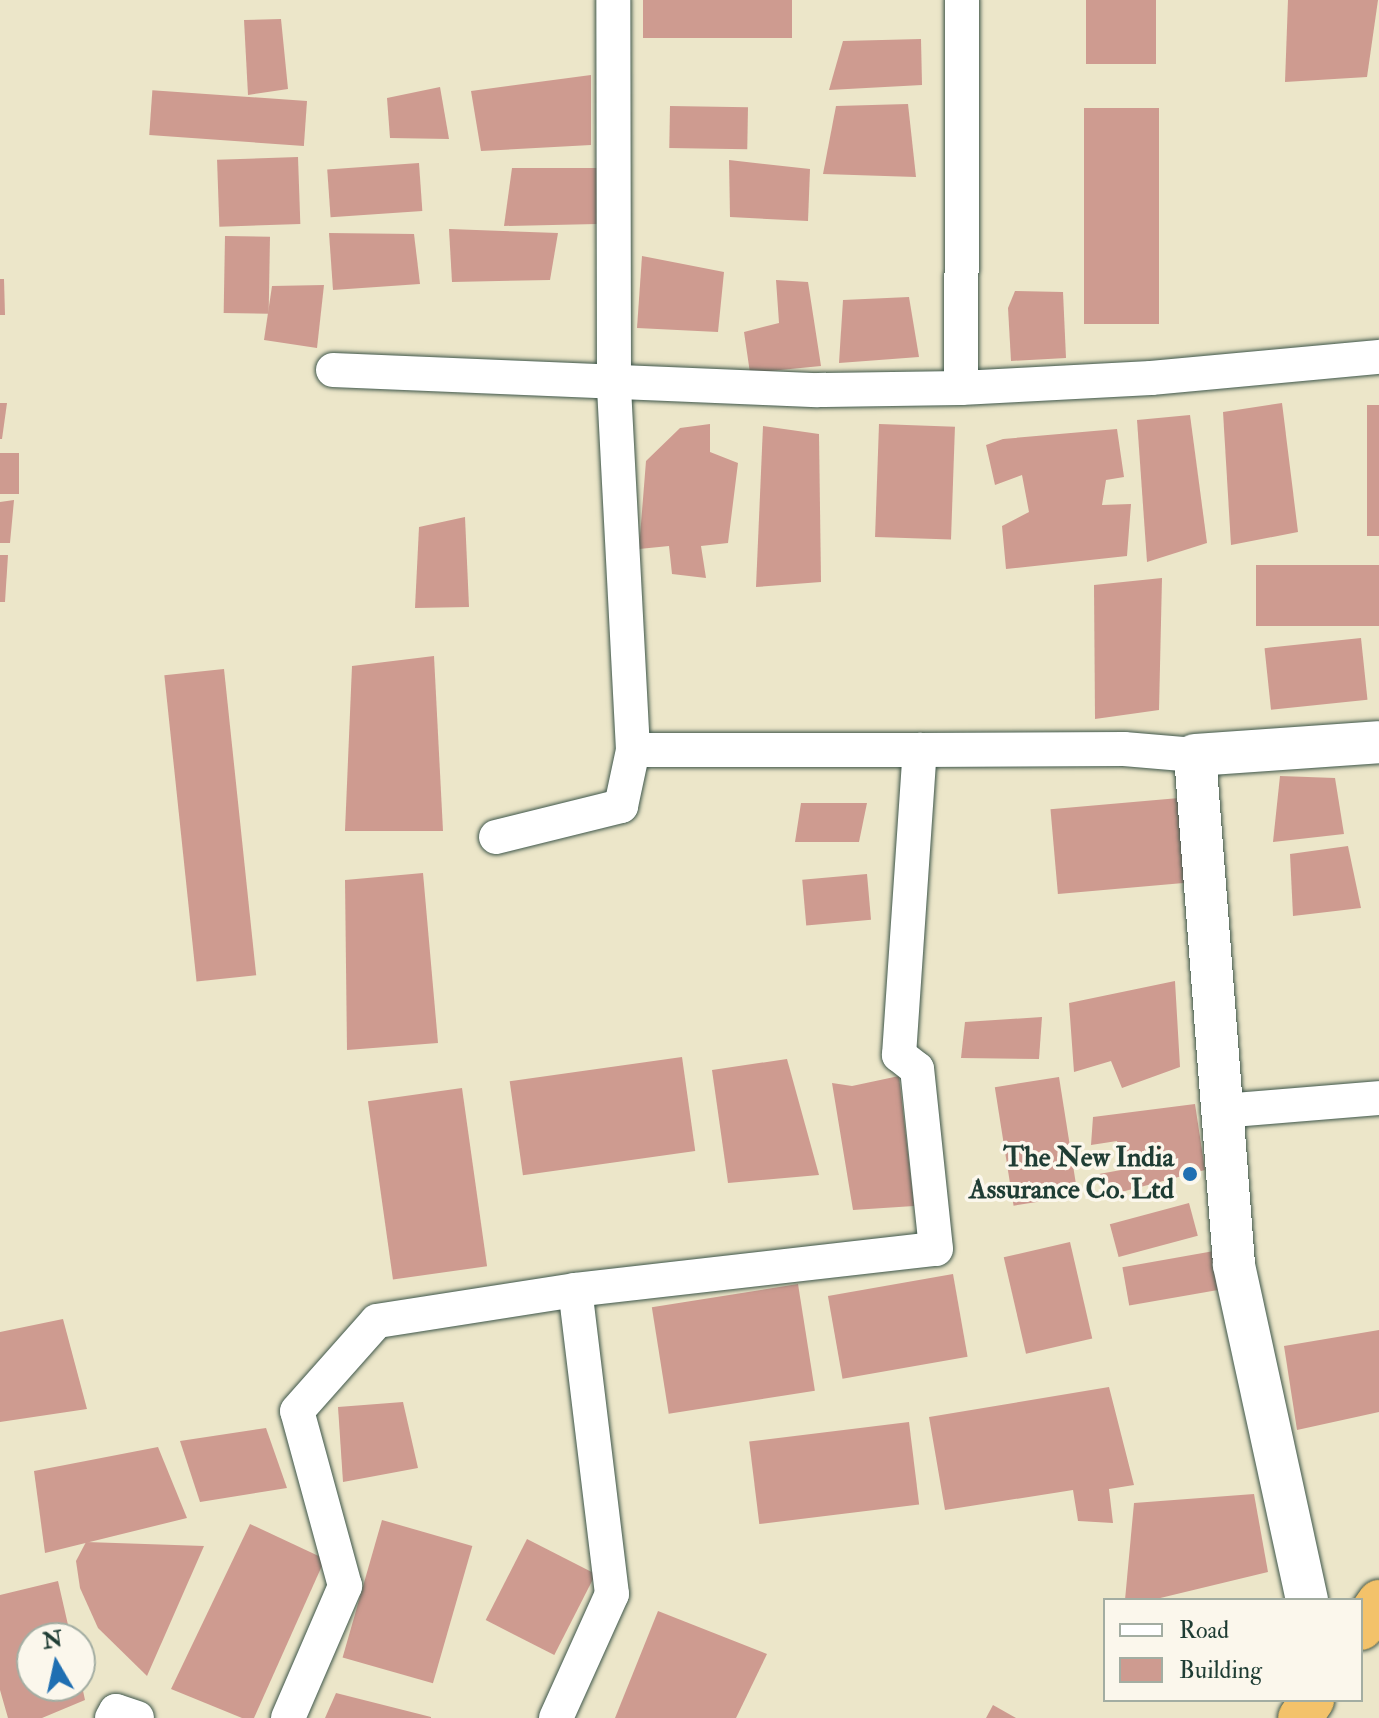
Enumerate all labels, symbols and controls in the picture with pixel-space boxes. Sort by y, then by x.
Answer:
place label: The New India Assurance Co. Ltd [969,1141,1174,1207]
marker: The New India Assurance Co. Ltd [1181,1165,1199,1183]
legend [1103,1598,1363,1702]
text: Road [1179,1615,1229,1646]
north arrow [16,1622,96,1702]
text: N [41,1625,64,1656]
text: Building [1179,1655,1262,1686]

